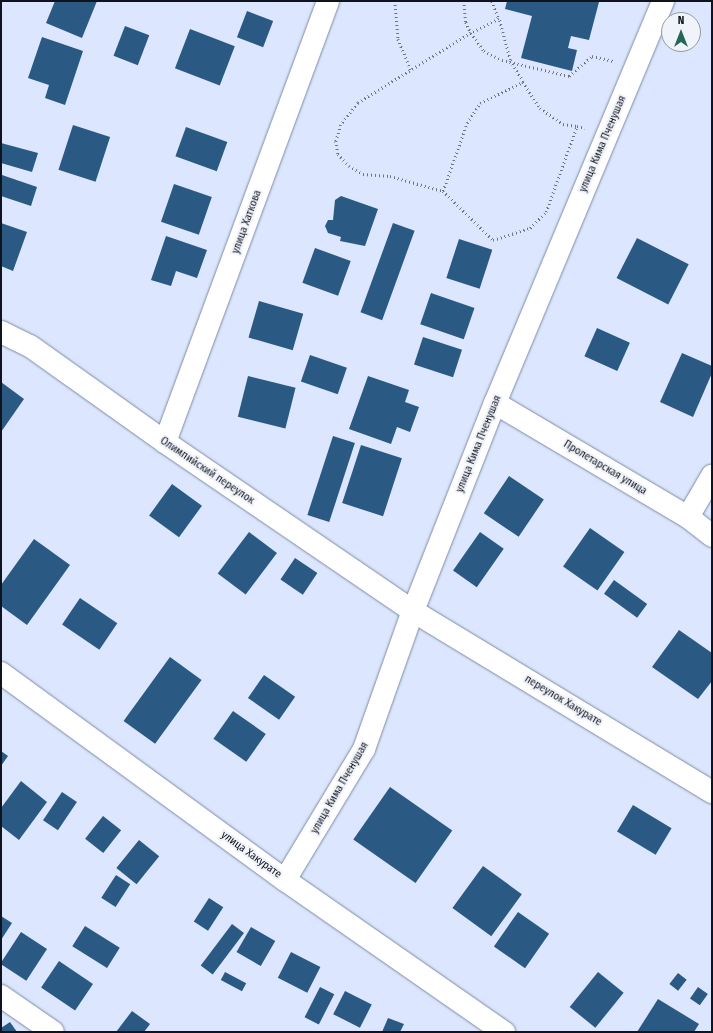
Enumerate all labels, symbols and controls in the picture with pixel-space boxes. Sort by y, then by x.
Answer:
north arrow [661,12,701,52]
text: N [678,14,684,27]
street label: улица Кима Пченушая [577,94,629,194]
street label: улица Хаткова [229,188,265,256]
street label: улица Кима Пченушая [453,394,505,494]
street label: Олимпийский переулок [157,435,257,507]
street label: Пролетарская улица [561,438,649,498]
street label: переулок Хакурате [522,673,604,729]
street label: улица Кима Пченушая [308,740,372,836]
street label: улица Хакурате [218,829,284,881]

